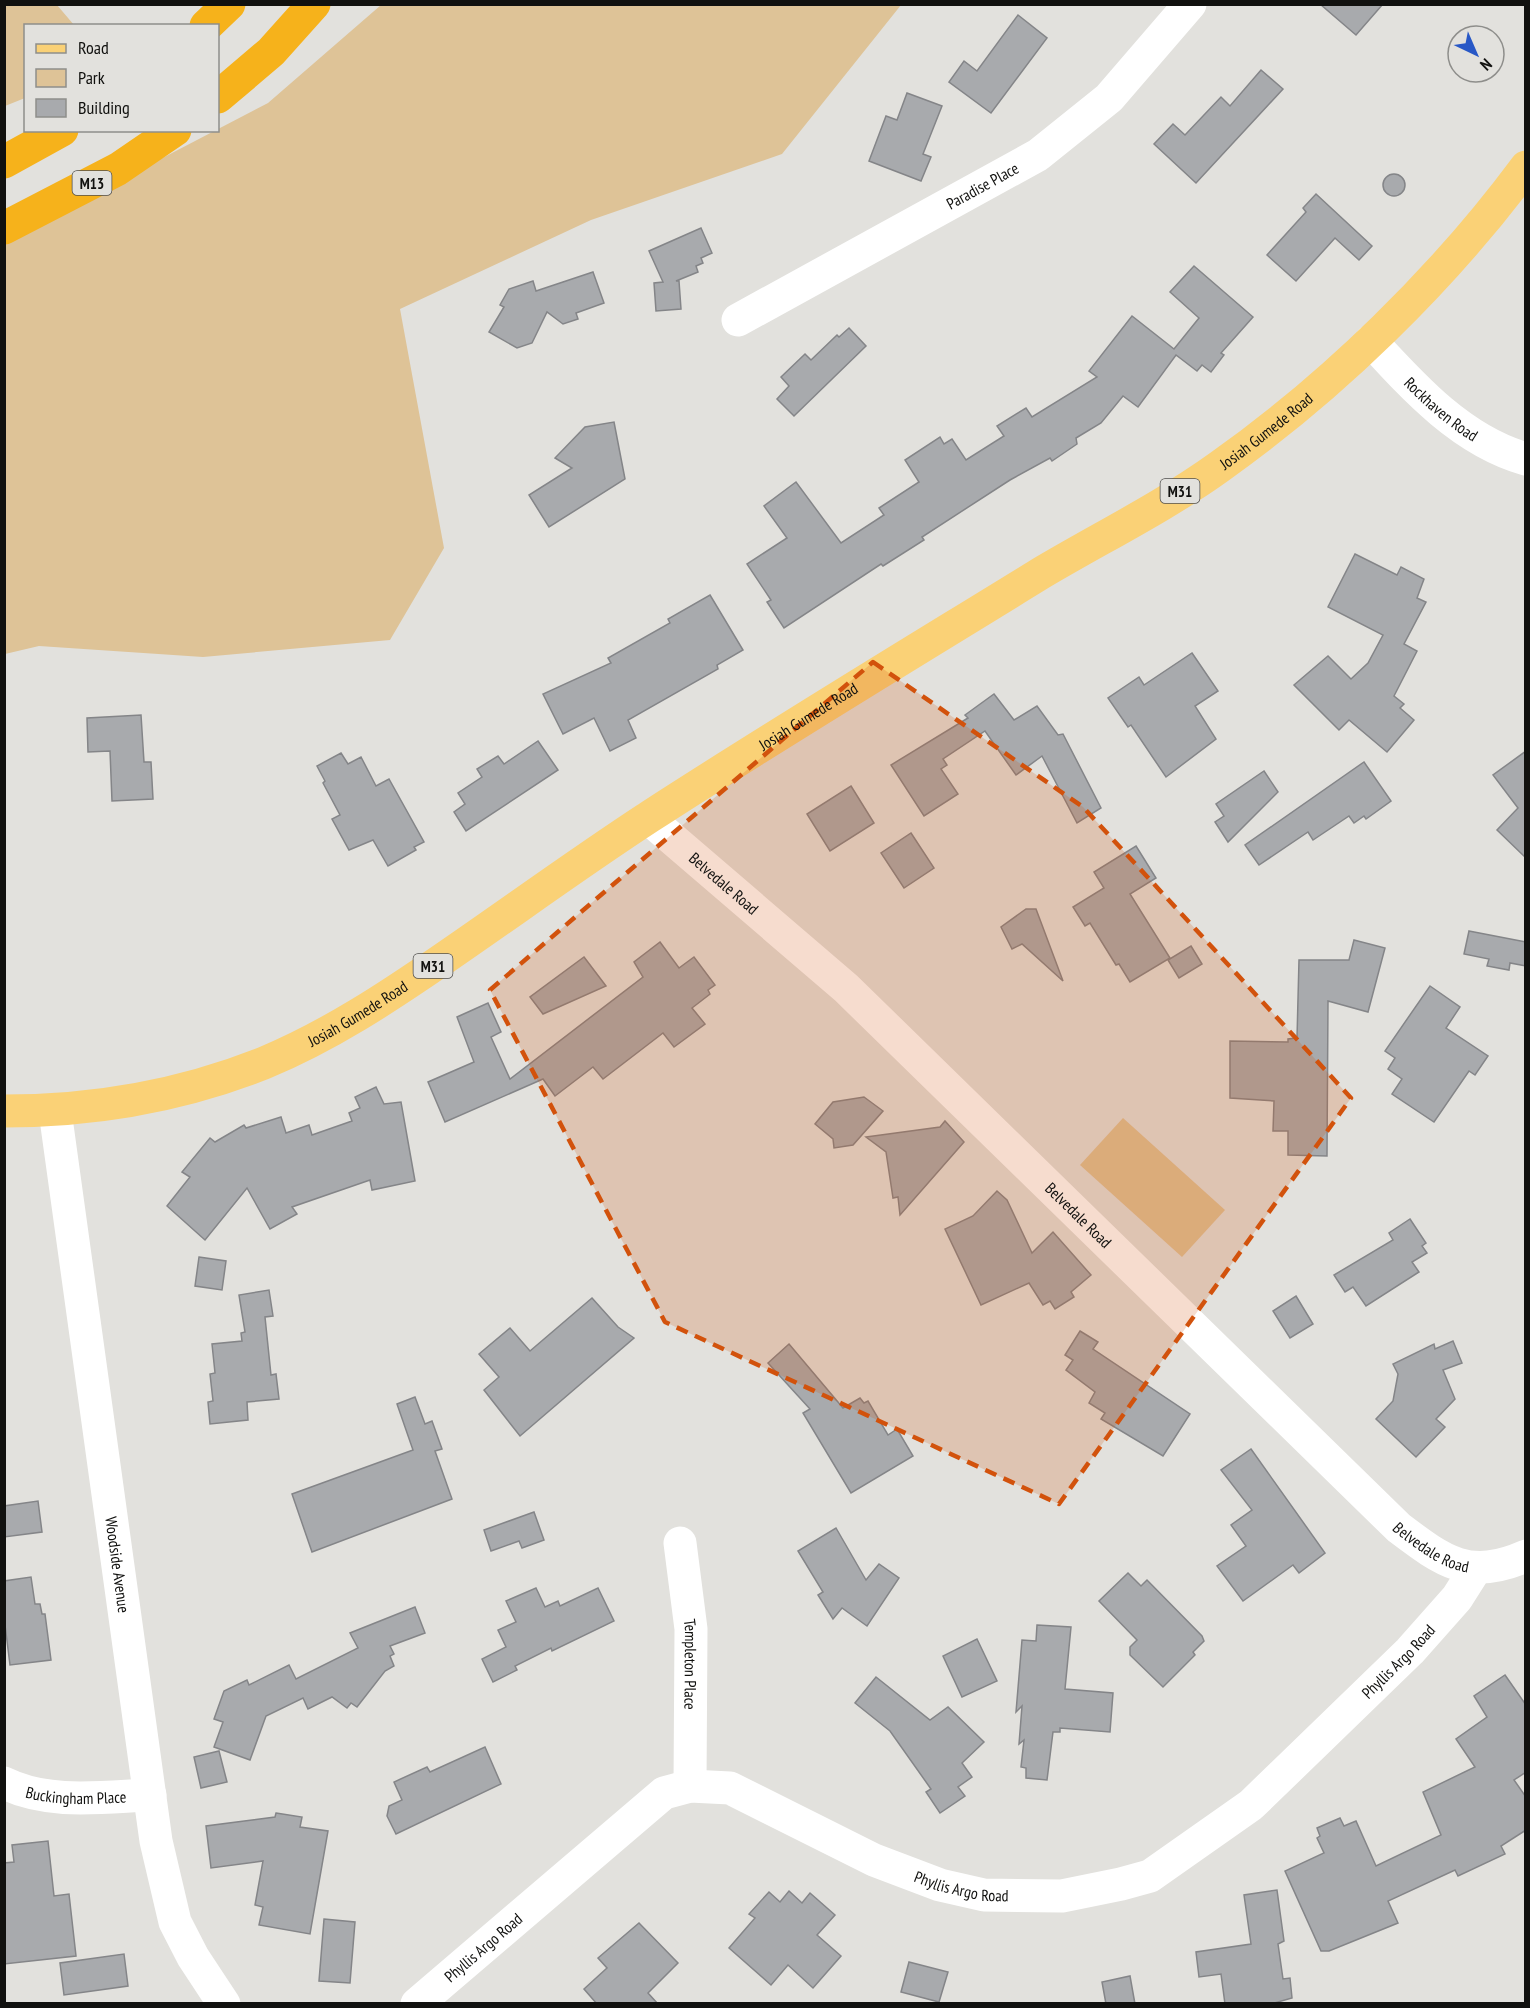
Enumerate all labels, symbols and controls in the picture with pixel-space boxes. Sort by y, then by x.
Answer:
legend [24,24,219,132]
north arrow [1446,24,1506,84]
text: Road [78,36,109,59]
text: N [1476,55,1496,75]
text: Park [78,66,105,89]
text: Building [78,96,130,119]
street label: Paradise Place [943,158,1022,213]
road number: M13 [72,171,112,195]
street label: Rockhaven Road [1400,373,1482,445]
street label: Josiah Gumede Road [1215,388,1317,474]
road number: M31 [1160,479,1200,503]
street label: Josiah Gumede Road [754,678,861,755]
street label: Belvedale Road [685,848,763,919]
road number: M31 [414,954,452,978]
street label: Josiah Gumede Road [304,976,411,1051]
street label: Belvedale Road [1041,1178,1116,1252]
street label: Woodside Avenue [101,1515,134,1614]
street label: Belvedale Road [1389,1518,1471,1577]
street label: Templeton Place [680,1618,701,1710]
street label: Phyllis Argo Road [1357,1620,1439,1703]
street label: Buckingham Place [24,1782,127,1808]
street label: Phyllis Argo Road [912,1866,1009,1905]
street label: Phyllis Argo Road [440,1909,526,1986]

